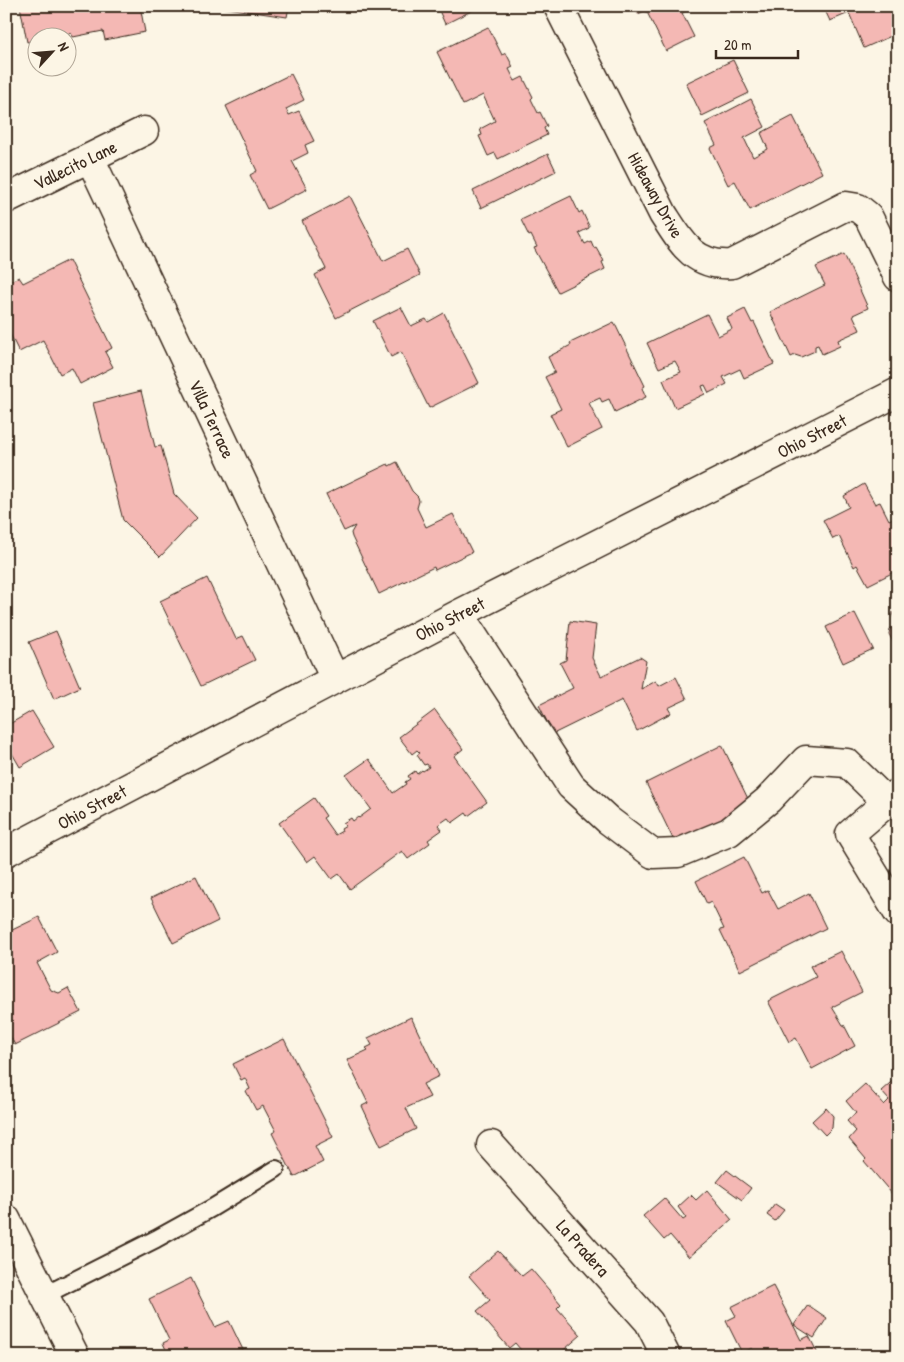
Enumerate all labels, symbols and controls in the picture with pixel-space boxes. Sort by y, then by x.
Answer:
north arrow [28,28,78,78]
scale bar [716,28,799,60]
text: 20 m [724,34,751,55]
text: N [54,39,75,54]
street label: Vallecito Lane [29,134,121,196]
street label: Hideaway Drive [622,148,690,242]
street label: Villa Terrace [183,376,241,462]
street label: Ohio Street [773,407,852,464]
street label: Ohio Street [411,590,490,647]
street label: Ohio Street [53,778,132,836]
street label: La Pradera [551,1214,615,1282]

